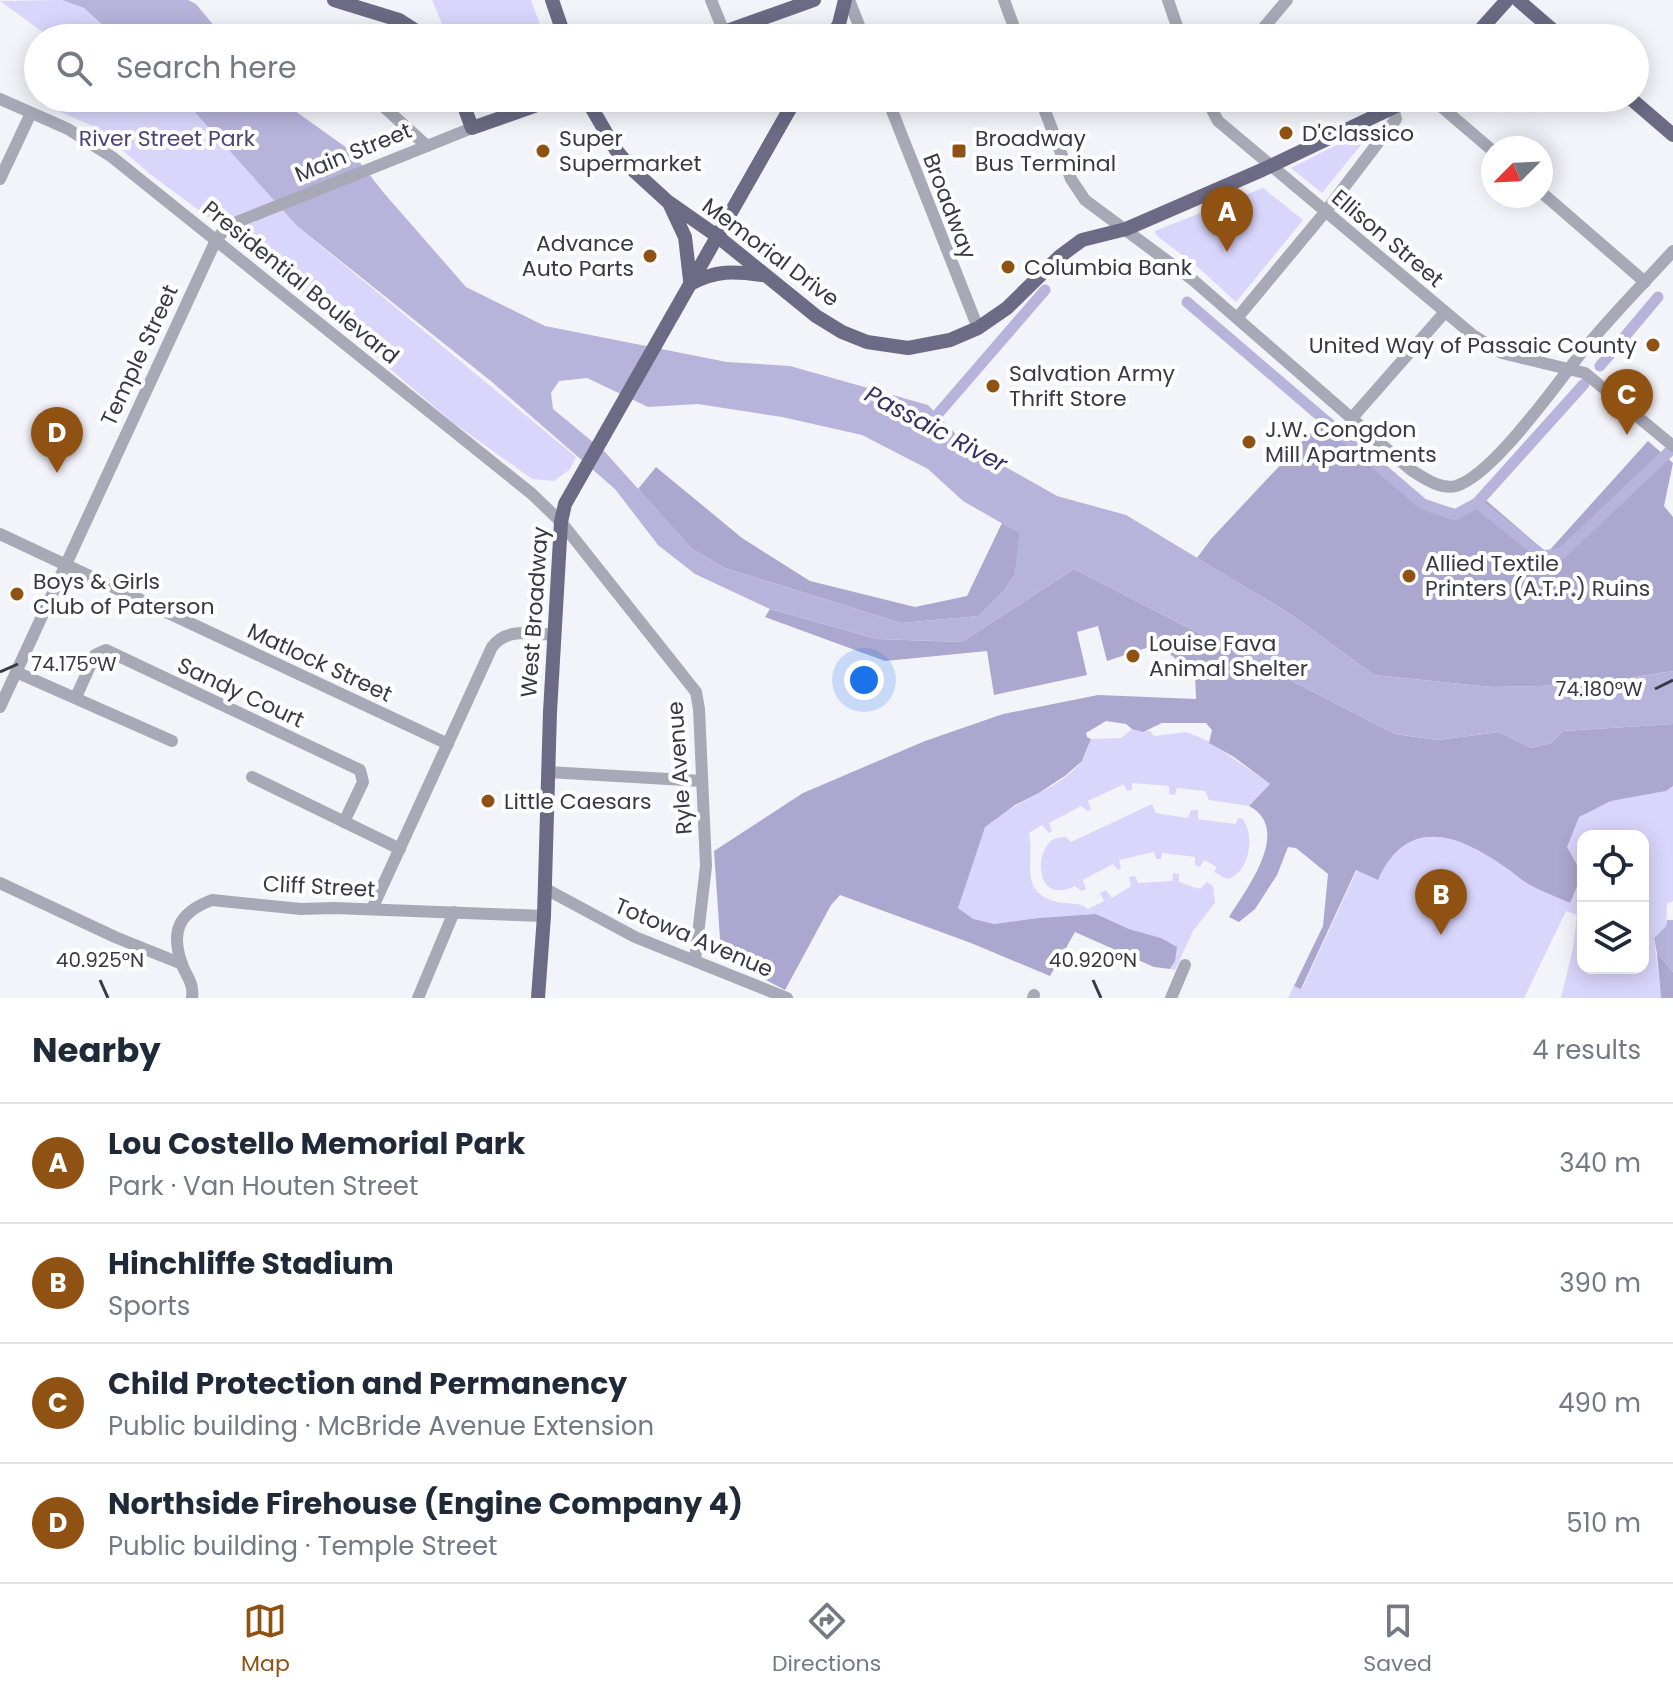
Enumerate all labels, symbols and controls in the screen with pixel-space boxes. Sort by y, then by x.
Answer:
search box [24,24,1649,112]
icon: search [52,46,96,90]
text: Search here [116,46,297,89]
street label: Main Street [290,115,416,190]
place label: D'Classico [1302,118,1414,149]
park label: River Street Park [79,123,256,154]
place label: Super Supermarket [559,123,701,179]
place label: Broadway Bus Terminal [975,123,1116,179]
marker: D'Classico [1277,124,1295,142]
north arrow [1481,136,1553,208]
marker: Super Supermarket [534,142,552,160]
marker: Broadway Bus Terminal [950,142,968,160]
street label: Broadway [915,149,984,264]
street label: Ellison Street [1325,182,1450,294]
pin: A [1201,186,1253,252]
street label: Memorial Drive [696,191,846,314]
street label: Presidential Boulevard [196,193,406,371]
place label: Advance Auto Parts [522,228,634,284]
marker: Advance Auto Parts [641,247,659,265]
place label: Columbia Bank [1024,252,1193,283]
marker: Columbia Bank [999,258,1017,276]
street label: Temple Street [93,280,186,431]
place label: United Way of Passaic County [1309,330,1638,361]
marker: United Way of Passaic County [1644,336,1662,354]
place label: Salvation Army Thrift Store [1009,358,1176,414]
pin: C [1601,369,1653,435]
water label: Passaic River [859,377,1014,480]
marker: Salvation Army Thrift Store [984,377,1002,395]
pin: D [31,407,83,473]
place label: J.W. Congdon Mill Apartments [1265,414,1437,470]
marker: J.W. Congdon Mill Apartments [1240,433,1258,451]
street label: West Broadway [513,525,556,699]
place label: Allied Textile Printers (A.T.P.) Ruins [1425,548,1650,604]
place label: Boys & Girls Club of Paterson [33,566,215,622]
marker: Allied Textile Printers (A.T.P.) Ruins [1400,567,1418,585]
marker: Boys & Girls Club of Paterson [8,585,26,603]
street label: Matlock Street [242,615,397,710]
place label: Louise Fava Animal Shelter [1149,628,1308,684]
marker: Louise Fava Animal Shelter [1124,647,1142,665]
text: 74.175°W [31,650,117,678]
street label: Sandy Court [172,650,309,735]
your location [844,660,884,700]
text: 74.180°W [1556,675,1643,703]
street label: Ryle Avenue [659,700,700,836]
place label: Little Caesars [504,786,651,817]
marker: Little Caesars [479,792,497,810]
map controls [1577,830,1649,974]
button: locate [1577,830,1649,902]
street label: Cliff Street [262,868,376,905]
pin: B [1415,869,1467,935]
street label: Totowa Avenue [610,890,778,985]
button: layers [1577,902,1649,974]
text: 40.925°N [56,946,144,974]
text: 40.920°N [1049,946,1137,974]
text: Nearby [32,1026,161,1074]
text: 4 results [1532,1032,1641,1068]
text: Lou Costello Memorial Park [108,1122,525,1165]
text: A [48,1145,68,1181]
text: 340 m [1559,1145,1641,1181]
text: Park · Van Houten Street [108,1168,418,1204]
text: Hinchliffe Stadium [108,1242,394,1285]
text: B [49,1265,67,1301]
text: 390 m [1559,1265,1641,1301]
text: Sports [108,1288,190,1324]
text: Child Protection and Permanency [108,1362,627,1405]
text: C [48,1385,68,1421]
text: 490 m [1558,1385,1641,1421]
text: Public building · McBride Avenue Extension [108,1408,654,1444]
text: Northside Firehouse (Engine Company 4) [108,1482,743,1525]
text: D [49,1505,67,1541]
text: 510 m [1566,1505,1641,1541]
text: Public building · Temple Street [108,1528,498,1564]
tab: Map [241,1599,290,1680]
tab: Directions [772,1599,881,1680]
tab: Saved [1363,1599,1432,1680]

